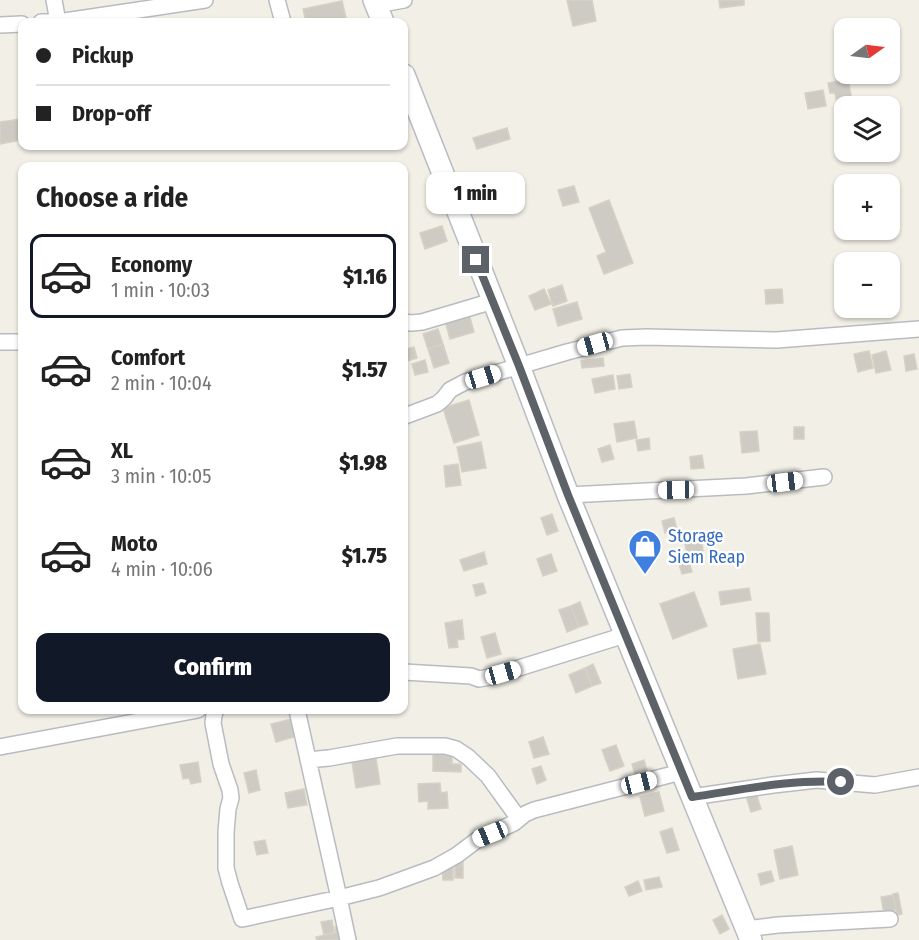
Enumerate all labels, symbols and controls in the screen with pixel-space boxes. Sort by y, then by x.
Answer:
north arrow [834,18,900,84]
map controls [834,18,900,318]
text: Pickup [72,42,134,69]
button: layers [834,96,900,162]
text: Drop-off [72,100,151,127]
callout: 1 min [426,173,526,215]
button: + [834,174,900,240]
text: 1 min [454,181,497,205]
text: Choose a ride [36,182,188,214]
route end [462,246,489,273]
icon: car [39,249,93,303]
text: Economy [111,251,192,278]
button: − [834,252,900,318]
text: $1.16 [343,263,387,290]
text: 1 min · 10:03 [111,278,210,302]
car [575,330,615,358]
icon: car [39,342,93,396]
text: Comfort [111,344,185,371]
text: $1.57 [342,356,387,383]
car [463,363,503,391]
text: 2 min · 10:04 [111,371,212,395]
icon: car [39,435,93,489]
text: XL [111,437,133,464]
text: $1.98 [339,449,387,476]
text: 3 min · 10:05 [111,464,211,488]
car [766,471,804,493]
car [658,481,694,499]
place label: Storage Siem Reap [668,525,745,568]
icon: car [39,528,93,582]
shop icon: Storage Siem Reap [627,528,663,575]
text: Moto [111,530,158,557]
text: $1.75 [342,542,387,569]
text: 4 min · 10:06 [111,557,213,581]
button: Confirm [36,633,390,702]
car [483,659,523,687]
route start [827,768,854,795]
car [619,770,659,796]
car [470,819,510,849]

